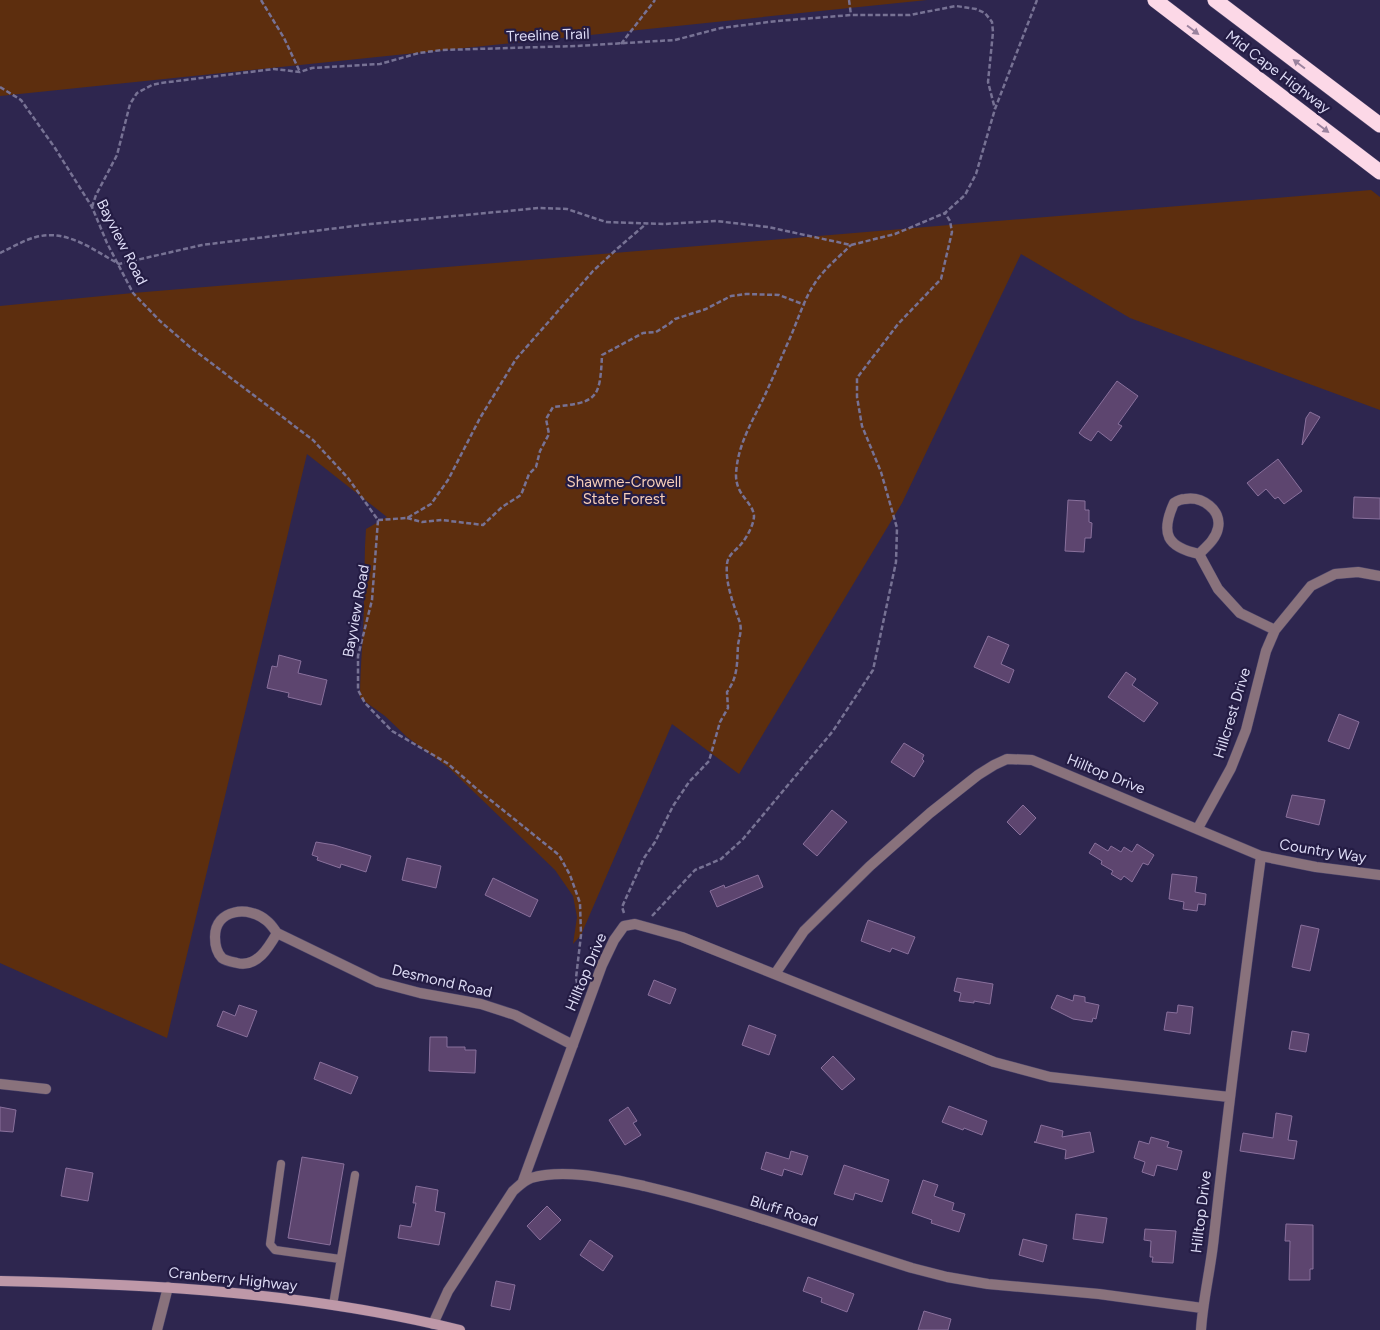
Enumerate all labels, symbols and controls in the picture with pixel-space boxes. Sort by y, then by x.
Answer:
one-way arrow [1186,24,1199,35]
street label: Treeline Trail [506,25,590,45]
street label: Mid Cape Highway [1222,27,1334,117]
one-way arrow [1292,59,1306,69]
one-way arrow [1316,123,1330,133]
street label: Bayview Road [93,196,151,288]
park label: Shawme-Crowell State Forest [567,473,681,508]
street label: Bayview Road [339,563,373,659]
street label: Hillcrest Drive [1210,666,1254,760]
street label: Hilltop Drive [1064,750,1148,798]
street label: Country Way [1278,835,1368,867]
street label: Hilltop Drive [562,930,610,1014]
street label: Desmond Road [390,961,494,1001]
street label: Hilltop Drive [1187,1170,1215,1254]
street label: Bluff Road [748,1192,820,1230]
street label: Cranberry Highway [168,1263,298,1295]

